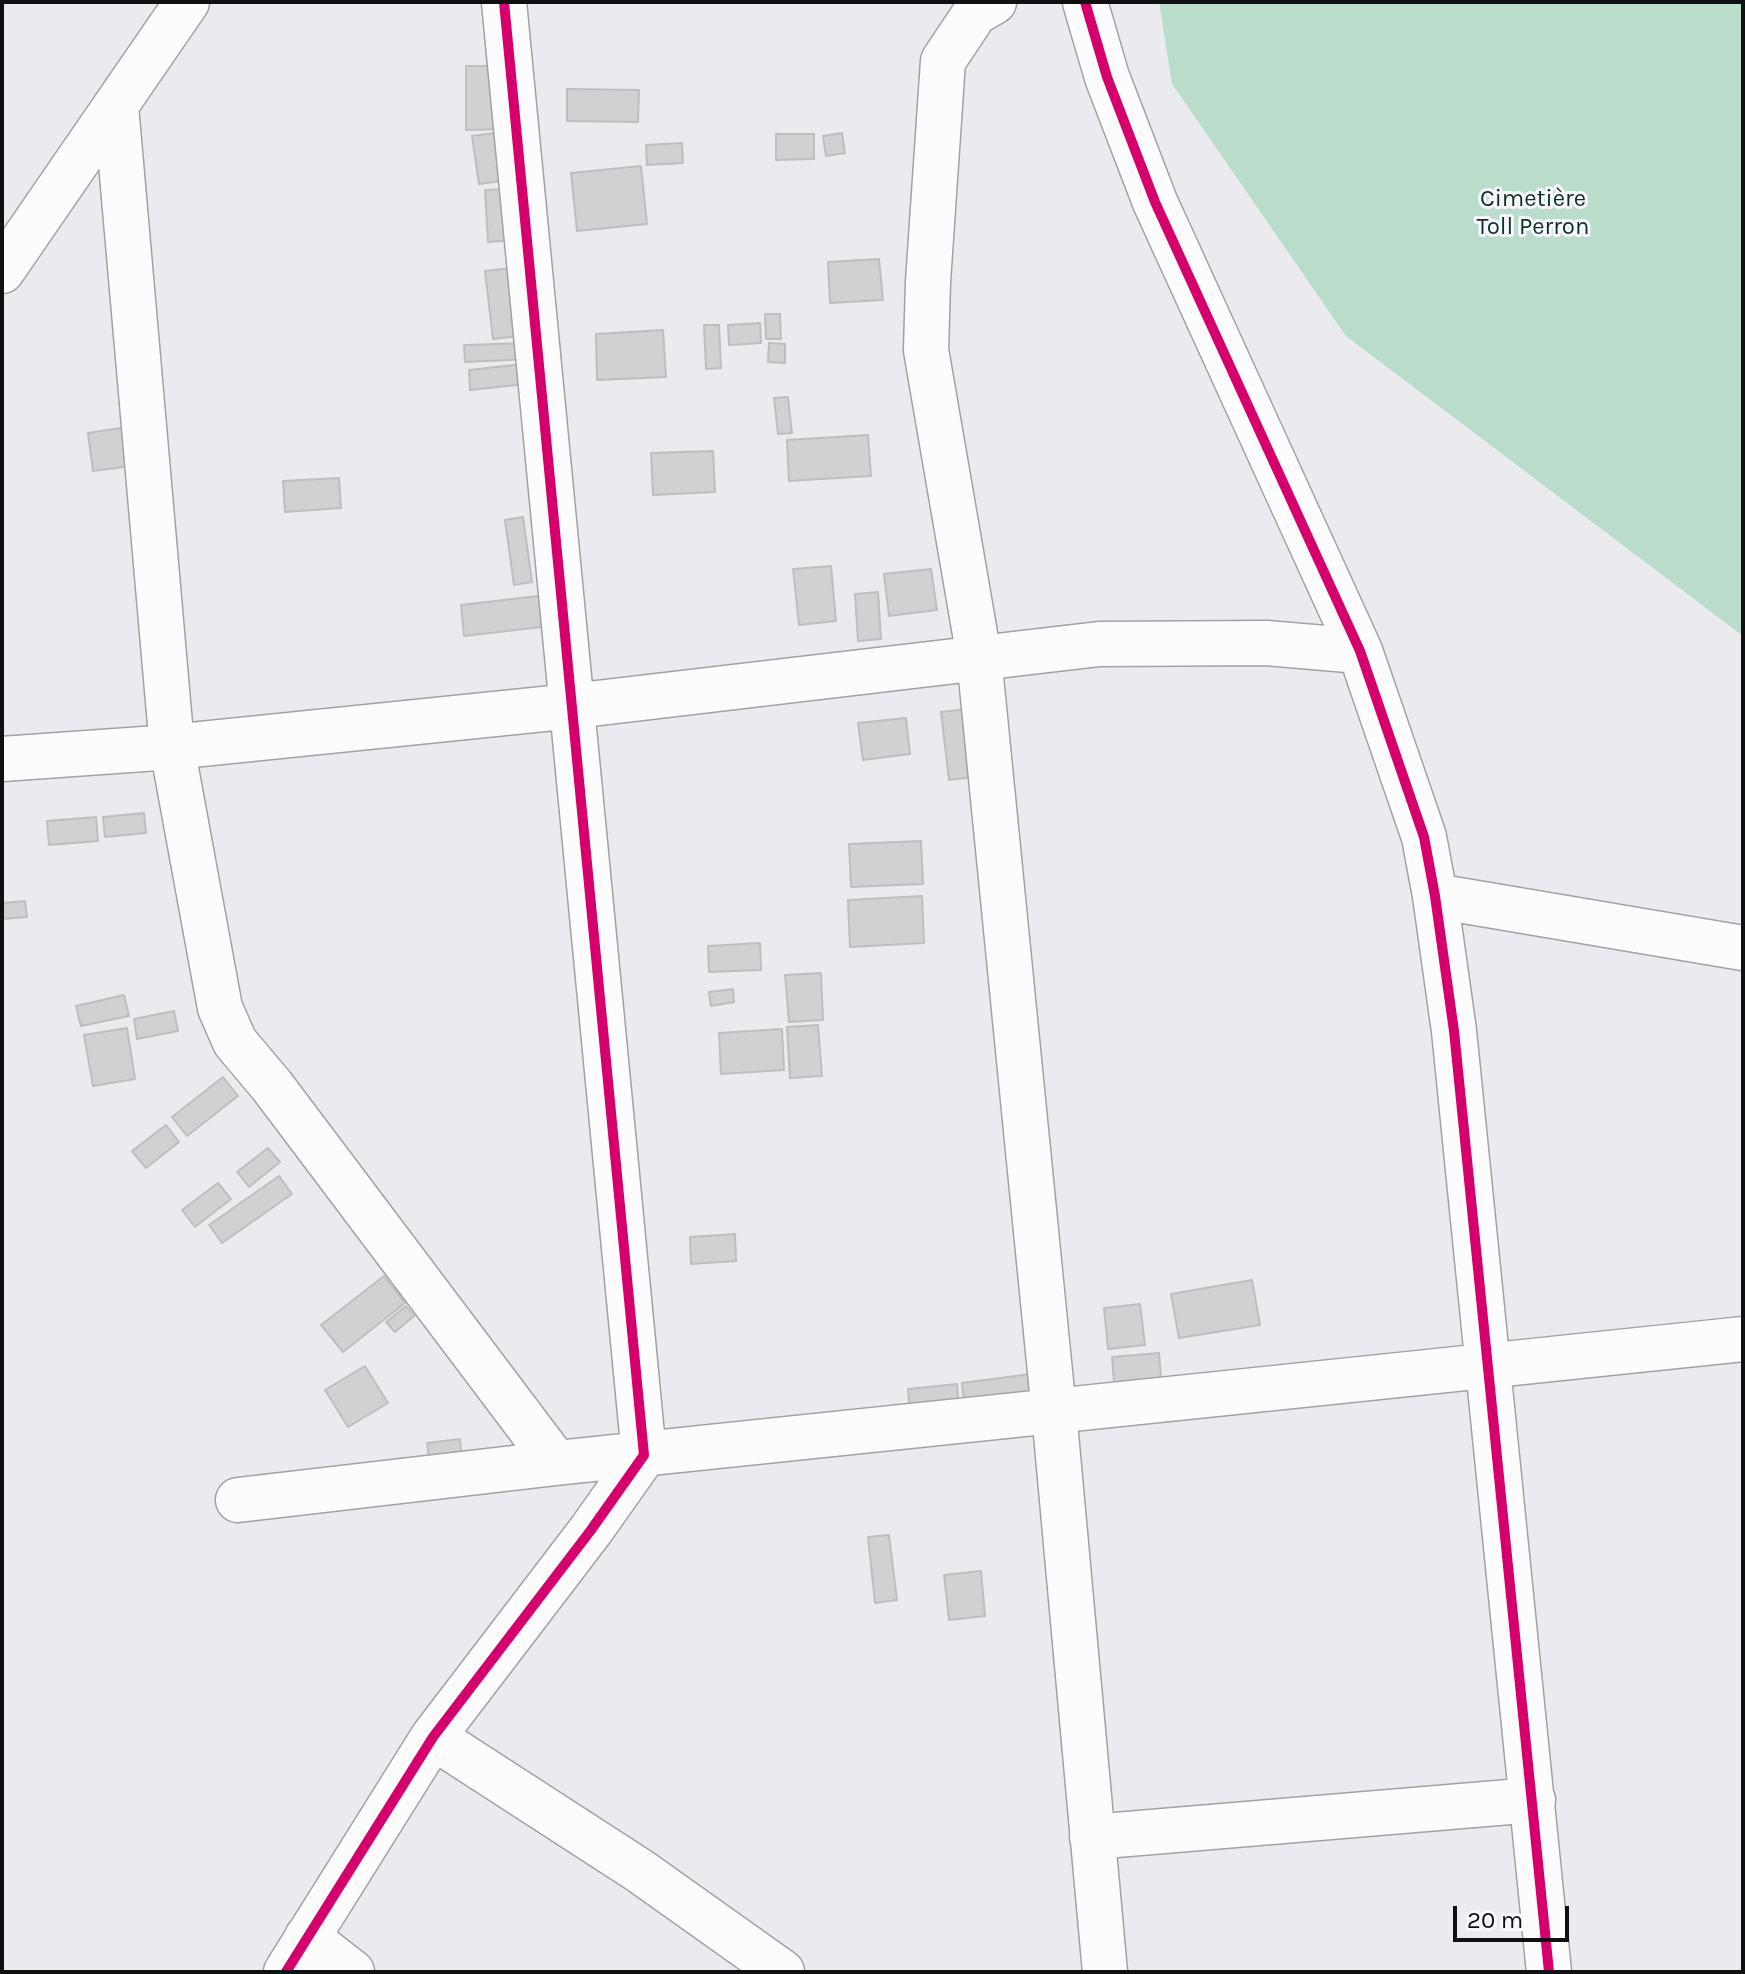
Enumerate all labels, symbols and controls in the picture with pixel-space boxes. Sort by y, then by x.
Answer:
park label: Cimetière Toll Perron [1477,185,1589,241]
scale bar [1457,1890,1573,1940]
text: 20 m [1467,1906,1523,1934]

